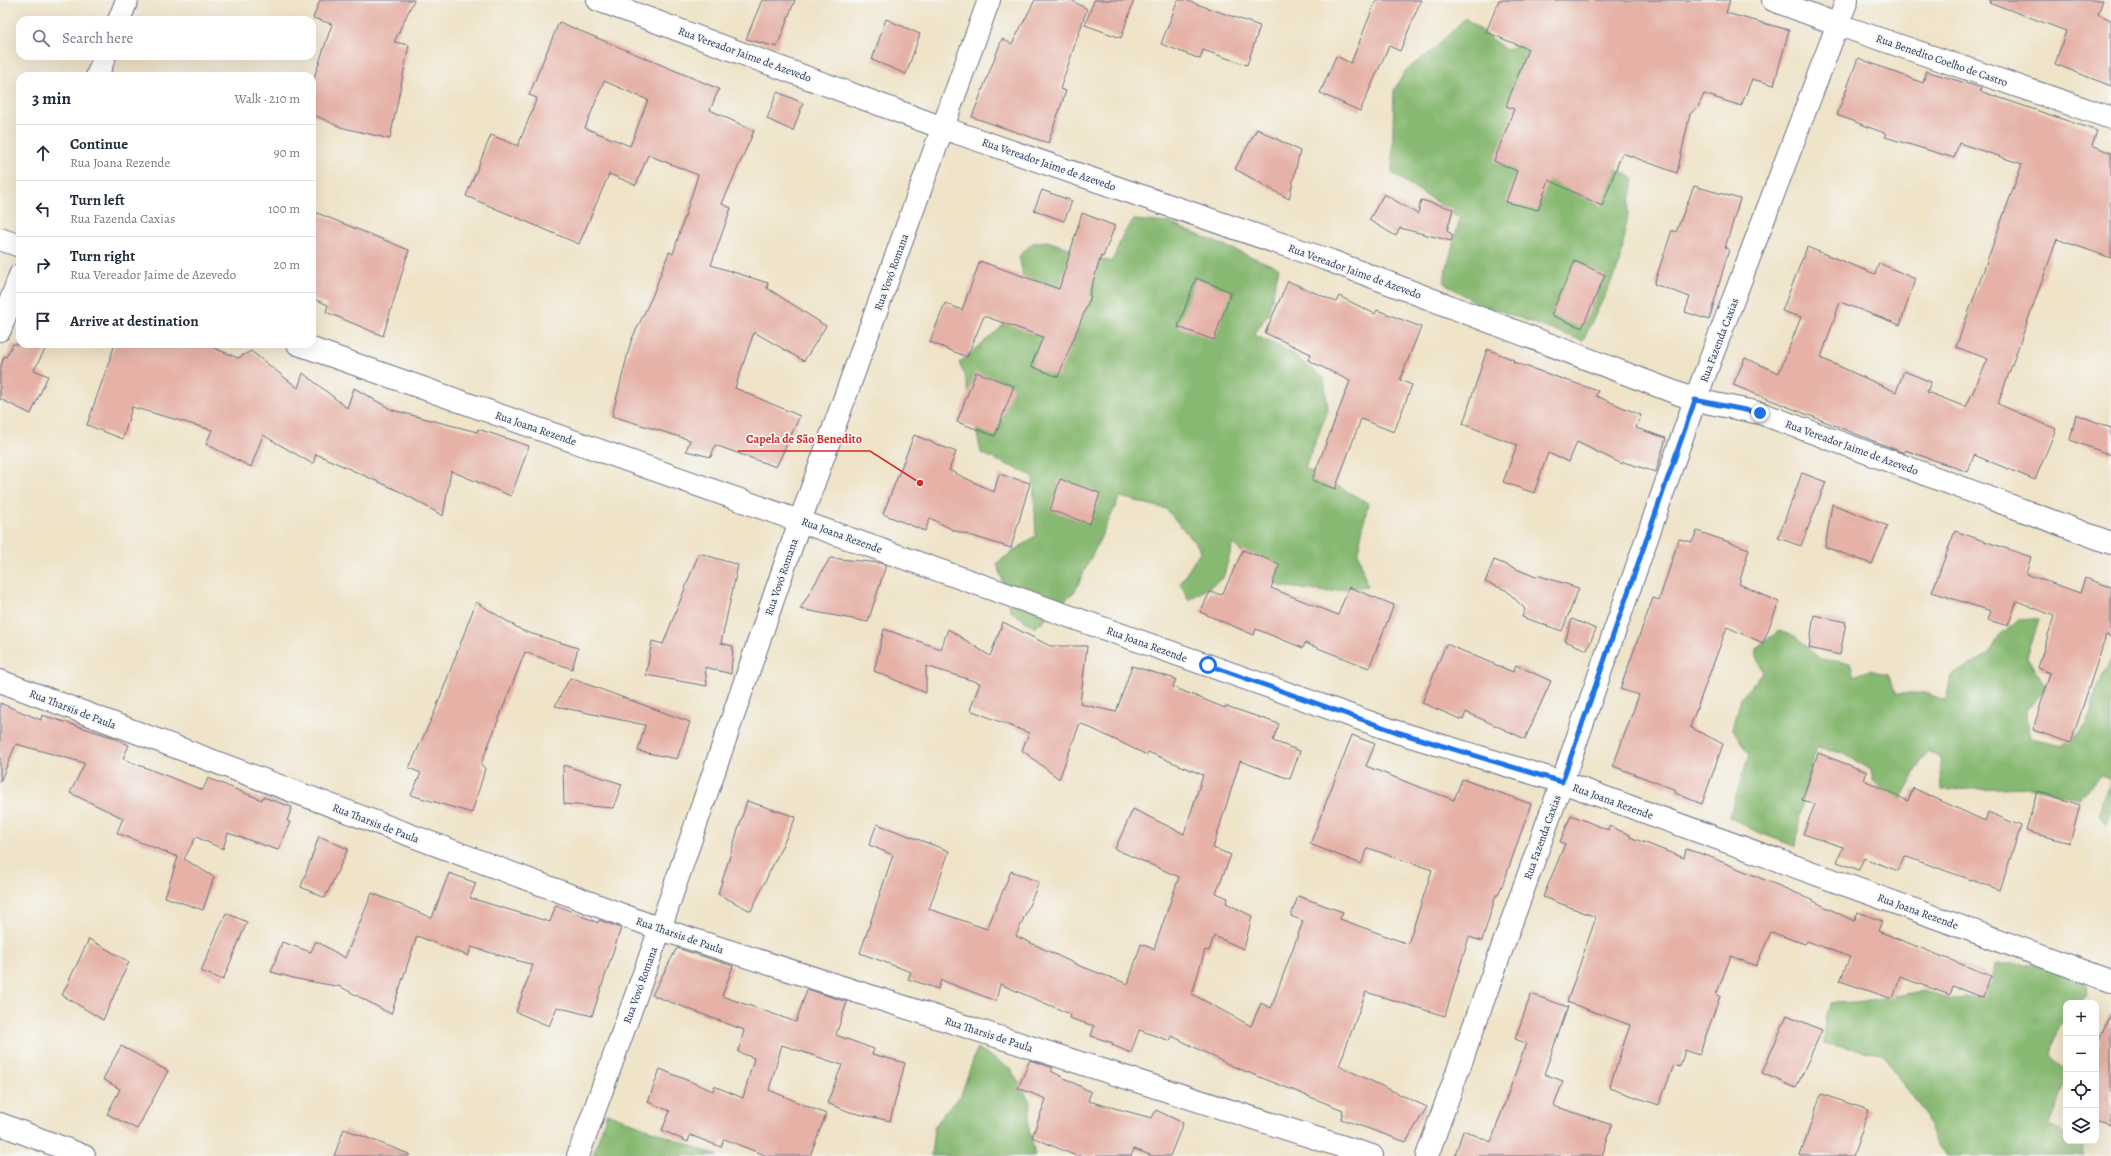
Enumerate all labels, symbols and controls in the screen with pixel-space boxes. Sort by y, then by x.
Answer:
search box [16,16,316,60]
street label: Rua Vereador Jaime de Azevedo [676,23,814,86]
icon: search [30,27,52,49]
text: Search here [62,28,133,48]
street label: Rua Benedito Coelho de Castro [1874,31,2010,90]
text: 3 min [32,87,71,110]
text: Walk · 210 m [235,90,300,107]
text: Continue [70,134,128,154]
street label: Rua Vereador Jaime de Azevedo [980,134,1118,195]
icon: ahead [32,142,54,164]
text: 90 m [274,144,300,161]
text: Rua Joana Rezende [70,154,170,171]
text: Turn left [70,190,125,210]
icon: left [32,198,54,220]
text: 100 m [268,200,300,217]
text: Rua Fazenda Caxias [70,210,175,227]
street label: Rua Vovó Romana [871,231,913,313]
street label: Rua Vereador Jaime de Azevedo [1286,240,1424,303]
text: Turn right [70,246,135,266]
icon: right [32,254,54,276]
text: 20 m [274,256,300,273]
text: Rua Vereador Jaime de Azevedo [70,266,236,283]
street label: Rua Fazenda Caxias [1697,296,1742,384]
icon: arrive [32,310,54,332]
text: Arrive at destination [70,311,199,331]
route end [1751,404,1769,422]
street label: Rua Joana Rezende [493,408,578,449]
street label: Rua Vereador Jaime de Azevedo [1783,416,1921,479]
callout: Capela de São Benedito [738,427,870,451]
text: Capela de São Benedito [746,431,862,447]
street label: Rua Joana Rezende [799,514,884,557]
street label: Rua Vovó Romana [761,536,802,618]
street label: Rua Joana Rezende [1104,623,1189,666]
route start [1199,656,1217,674]
street label: Rua Tharsis de Paula [27,686,119,733]
street label: Rua Joana Rezende [1570,780,1655,823]
street label: Rua Fazenda Caxias [1520,793,1565,882]
street label: Rua Tharsis de Paula [330,800,422,847]
street label: Rua Joana Rezende [1875,890,1960,933]
street label: Rua Tharsis de Paula [634,913,726,958]
street label: Rua Vovó Romana [620,944,662,1026]
map controls [2063,1000,2099,1144]
button: + [2063,1000,2099,1036]
street label: Rua Tharsis de Paula [943,1013,1036,1056]
button: − [2063,1036,2099,1072]
button: locate [2063,1072,2099,1108]
button: layers [2063,1108,2099,1144]

